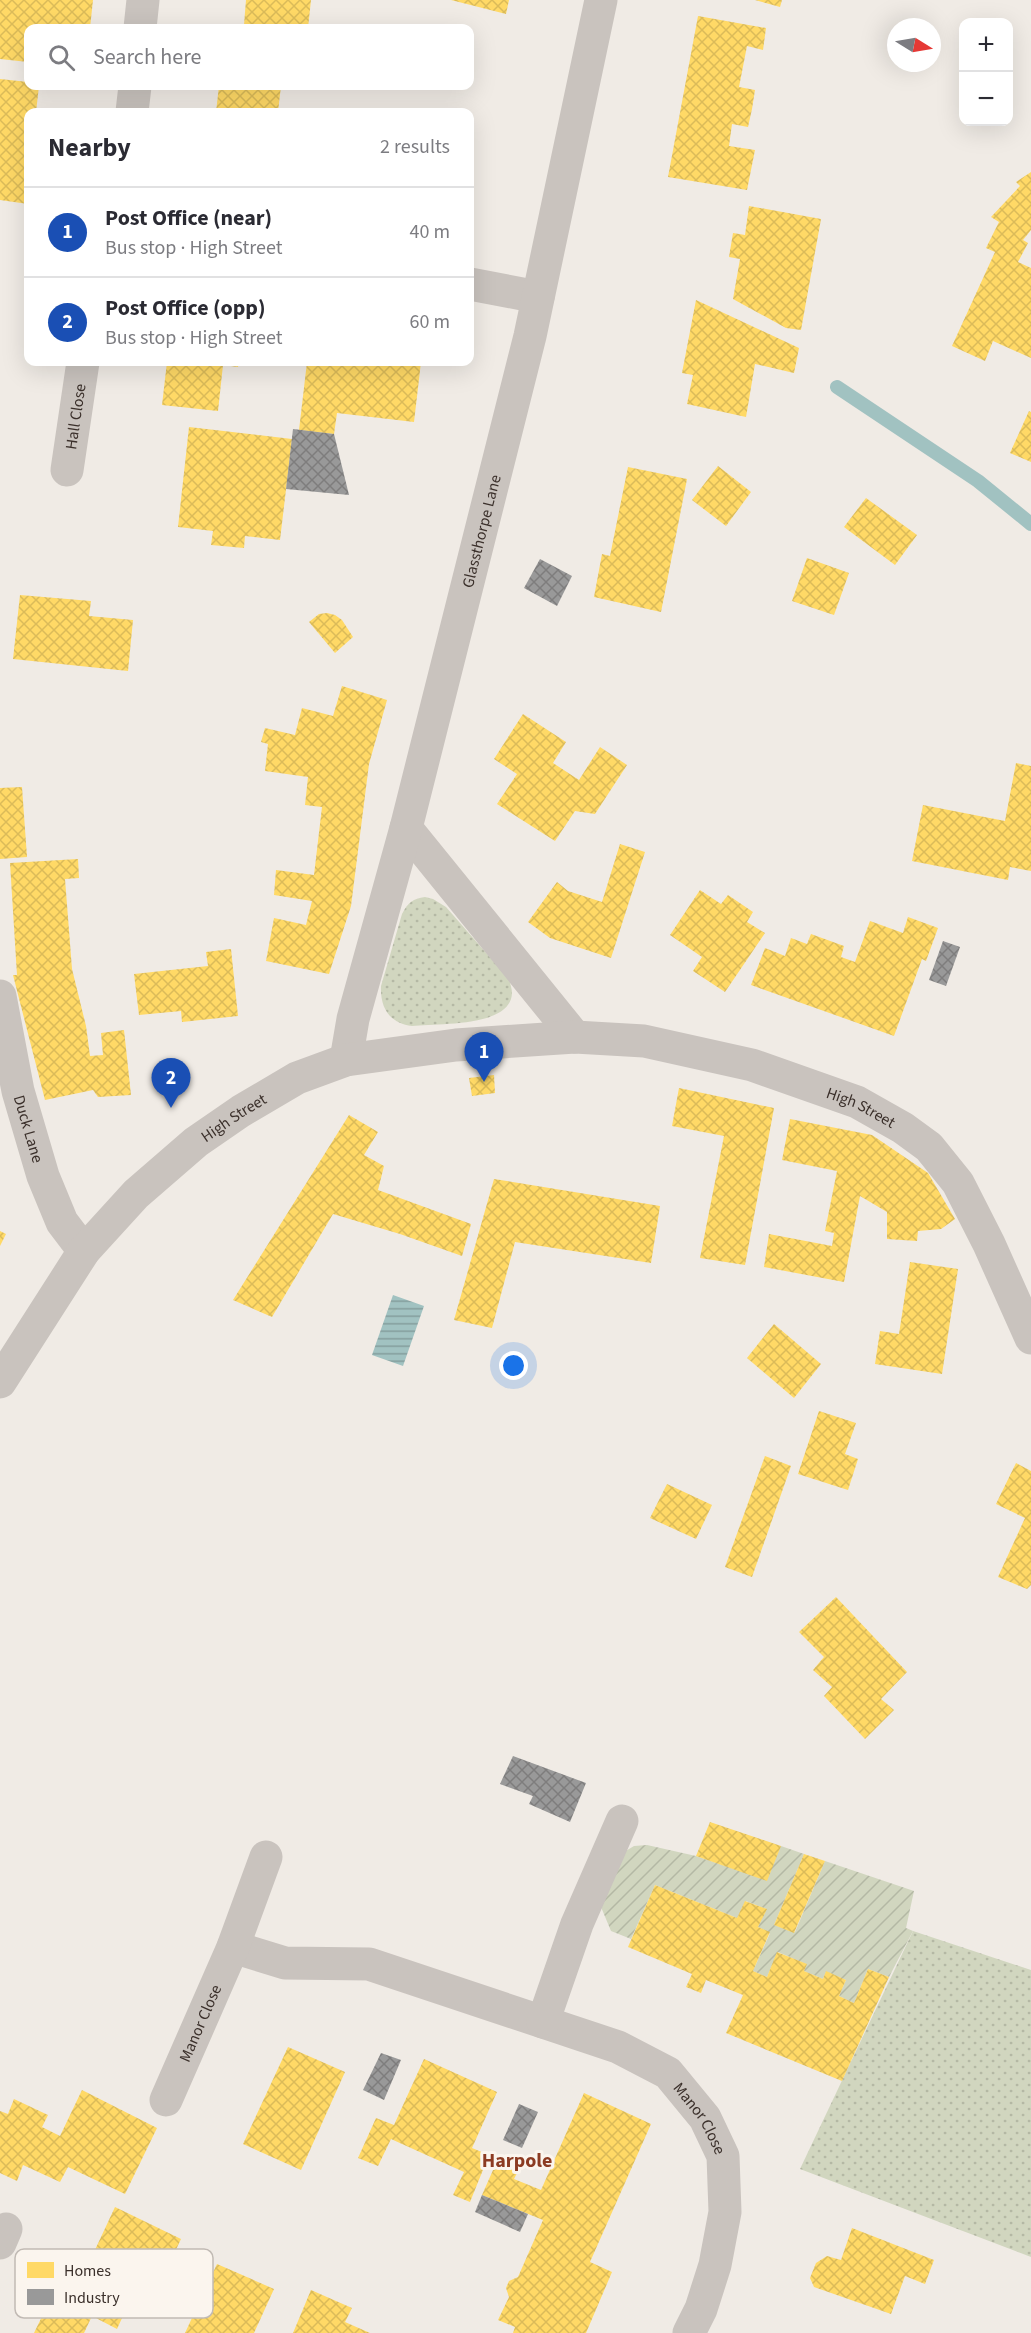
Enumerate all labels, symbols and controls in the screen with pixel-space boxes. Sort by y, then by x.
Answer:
north arrow [887,18,941,72]
map controls [959,18,1013,126]
button: + [959,18,1013,72]
search box [24,24,474,90]
icon: search [45,41,78,74]
text: Search here [93,41,201,73]
button: − [959,72,1013,126]
text: Nearby [48,129,131,166]
text: 2 results [380,133,450,161]
text: Post Office (near) [105,202,272,234]
text: 1 [62,218,73,246]
text: 40 m [410,218,450,246]
text: Bus stop · High Street [105,234,282,262]
text: Post Office (opp) [105,292,266,324]
text: 2 [62,308,73,336]
text: 60 m [410,308,450,336]
text: Bus stop · High Street [105,324,282,352]
street label: Hall Close [60,382,92,451]
street label: Glassthorpe Lane [457,472,507,590]
pin: 1 [464,1032,504,1082]
pin: 2 [152,1058,190,1108]
street label: High Street [823,1082,900,1134]
street label: High Street [197,1088,271,1148]
street label: Duck Lane [8,1093,49,1166]
your location [499,1351,528,1380]
street label: Manor Close [174,1981,227,2066]
street label: Manor Close [668,2078,731,2158]
district label: Harpole [482,2147,552,2175]
legend [15,2249,213,2318]
text: Homes [64,2260,111,2282]
text: Industry [64,2287,120,2309]

